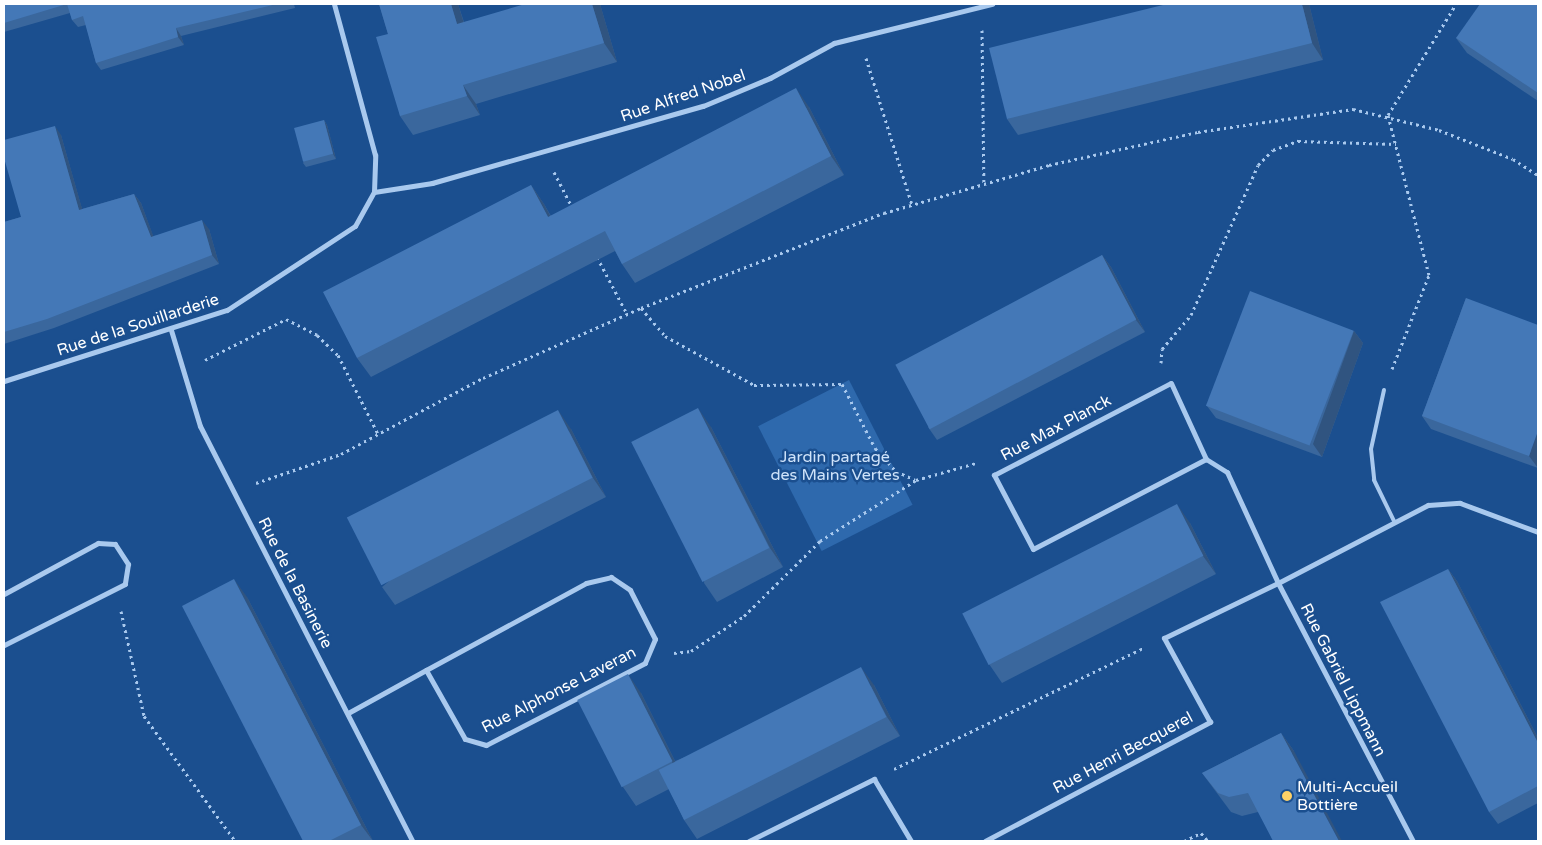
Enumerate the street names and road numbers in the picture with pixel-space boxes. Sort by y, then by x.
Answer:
street label: Rue Alfred Nobel [618,66,748,126]
street label: Rue de la Souillarderie [55,290,221,360]
street label: Rue Max Planck [998,391,1114,465]
street label: Rue de la Basinerie [254,514,336,652]
street label: Rue Gabriel Lippmann [1296,600,1390,760]
street label: Rue Alphonse Laveran [479,643,639,737]
street label: Rue Henri Becquerel [1050,708,1196,798]

